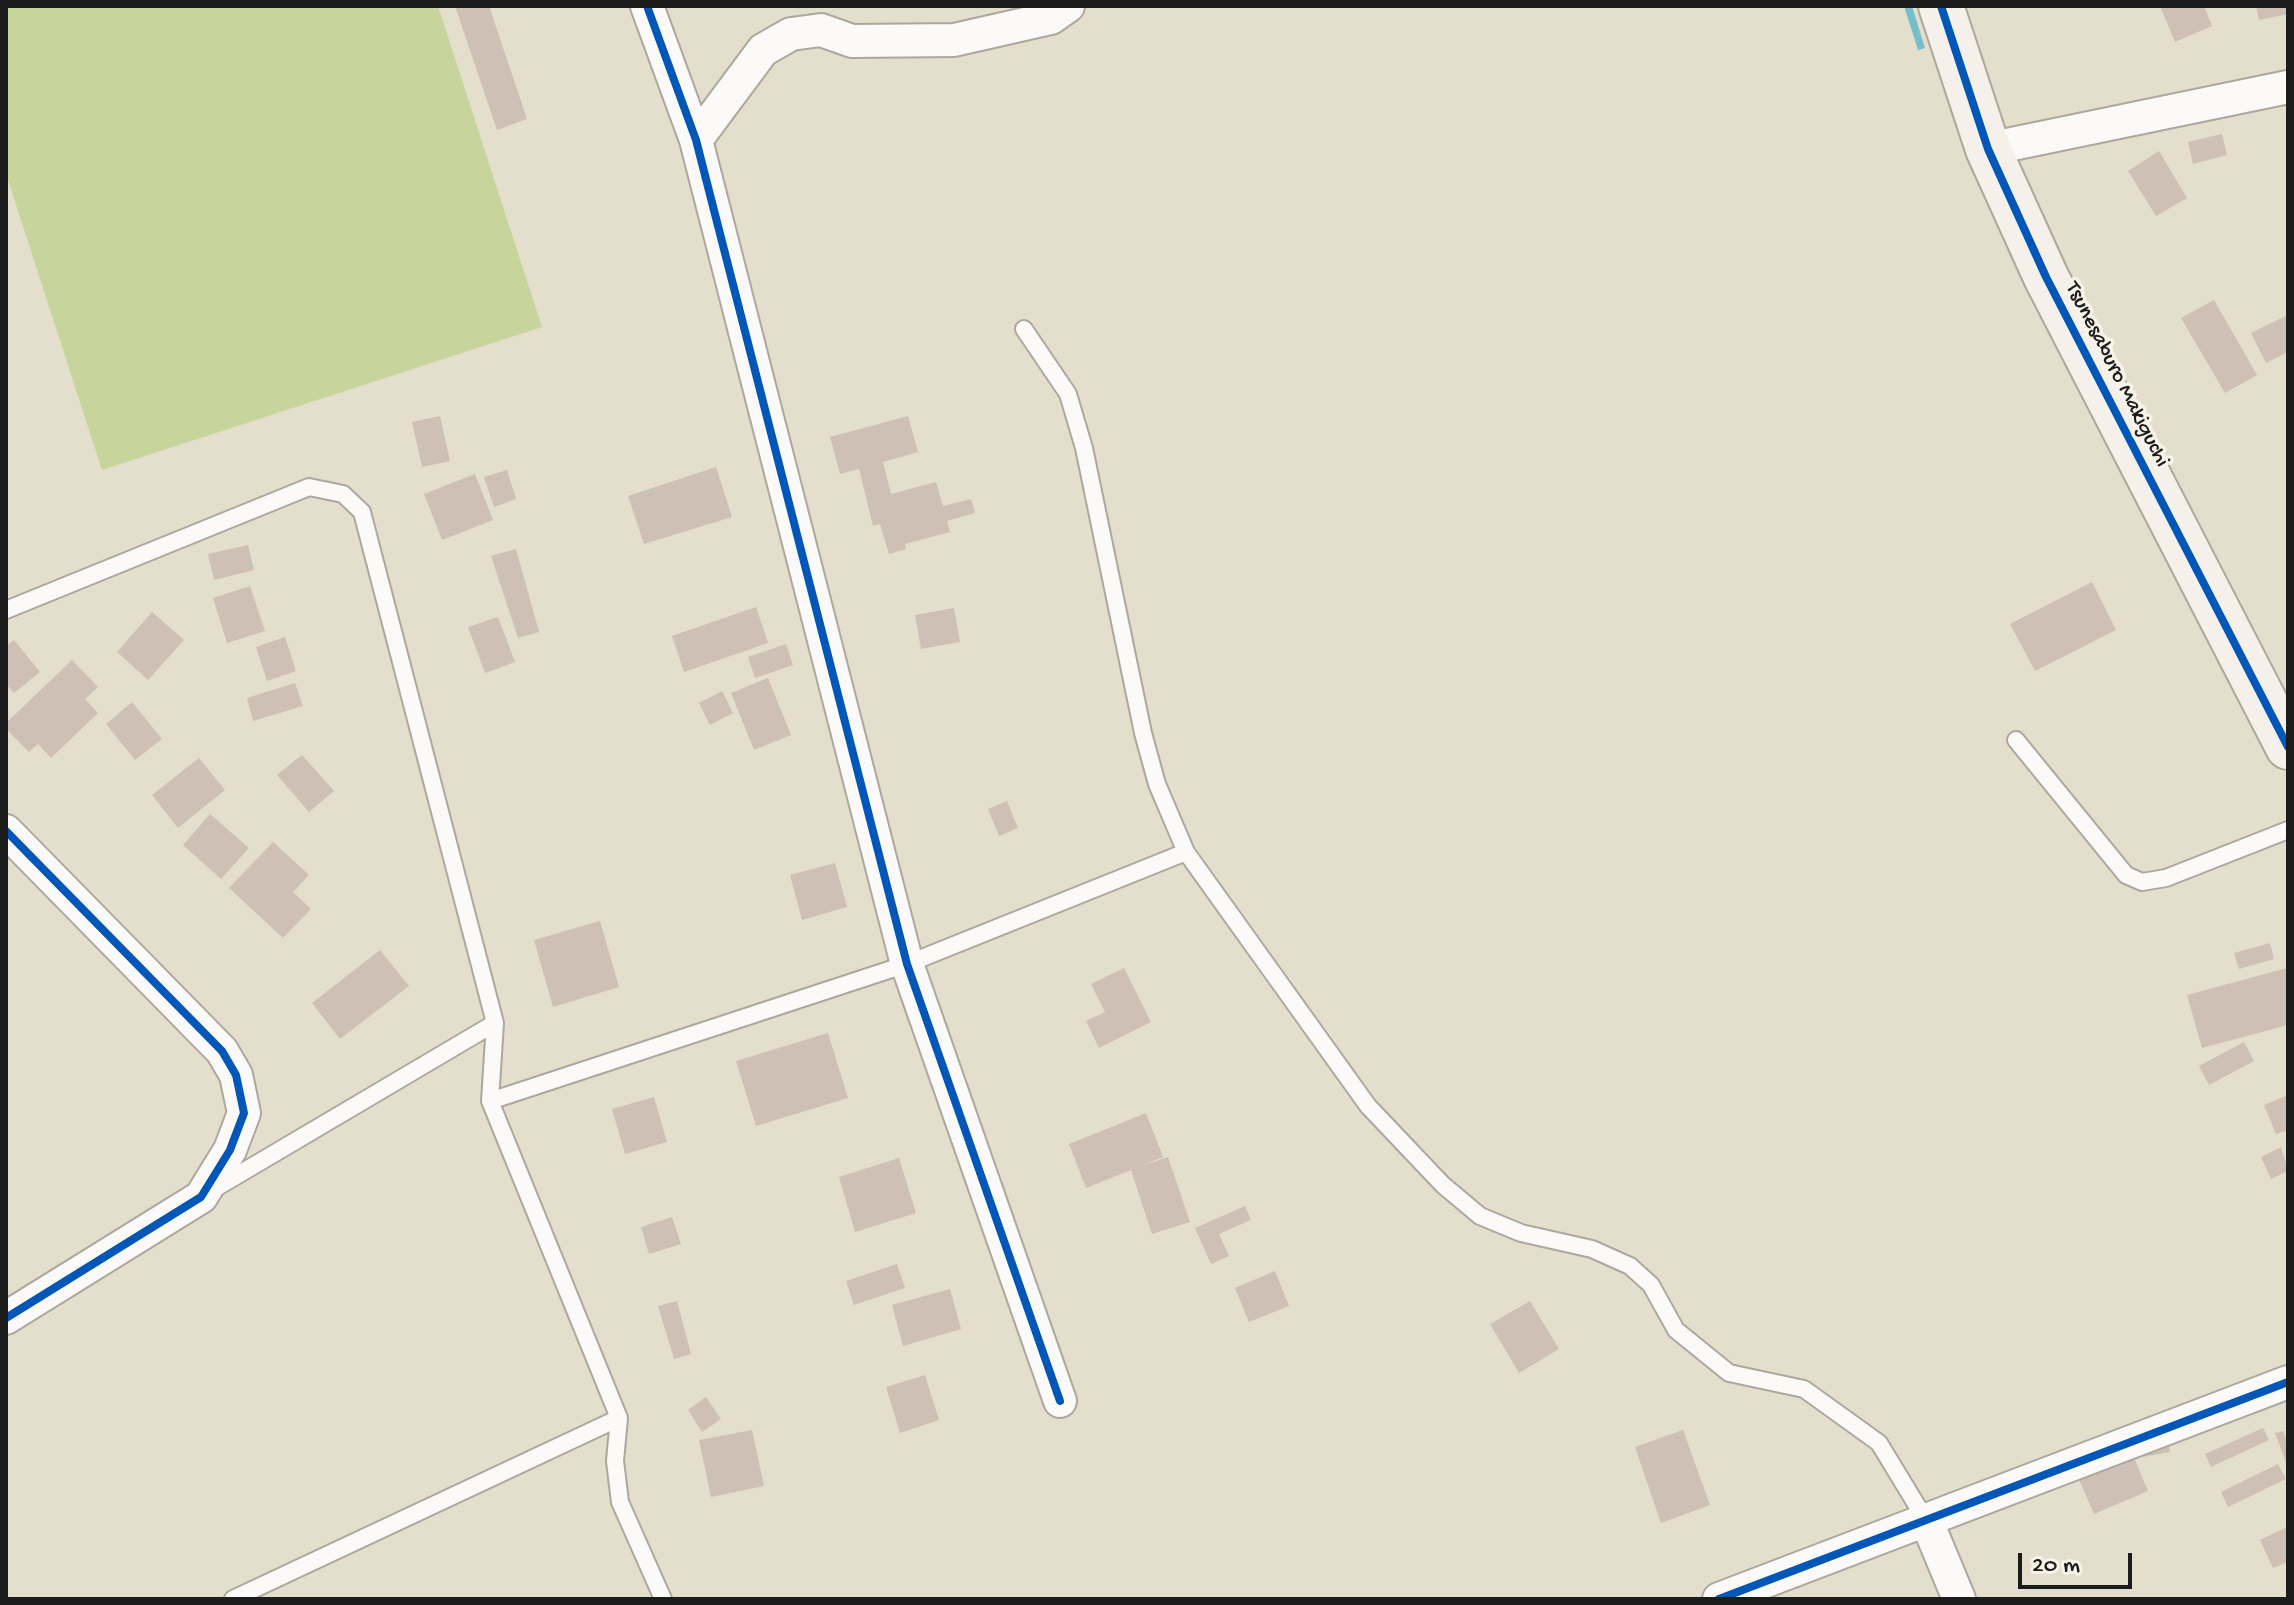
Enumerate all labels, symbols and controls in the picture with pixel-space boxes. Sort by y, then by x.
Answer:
street label: Tsunesaburo Makiguchi [2058,278,2174,472]
scale bar [2022,1537,2136,1587]
text: 20 m [2032,1552,2080,1581]

